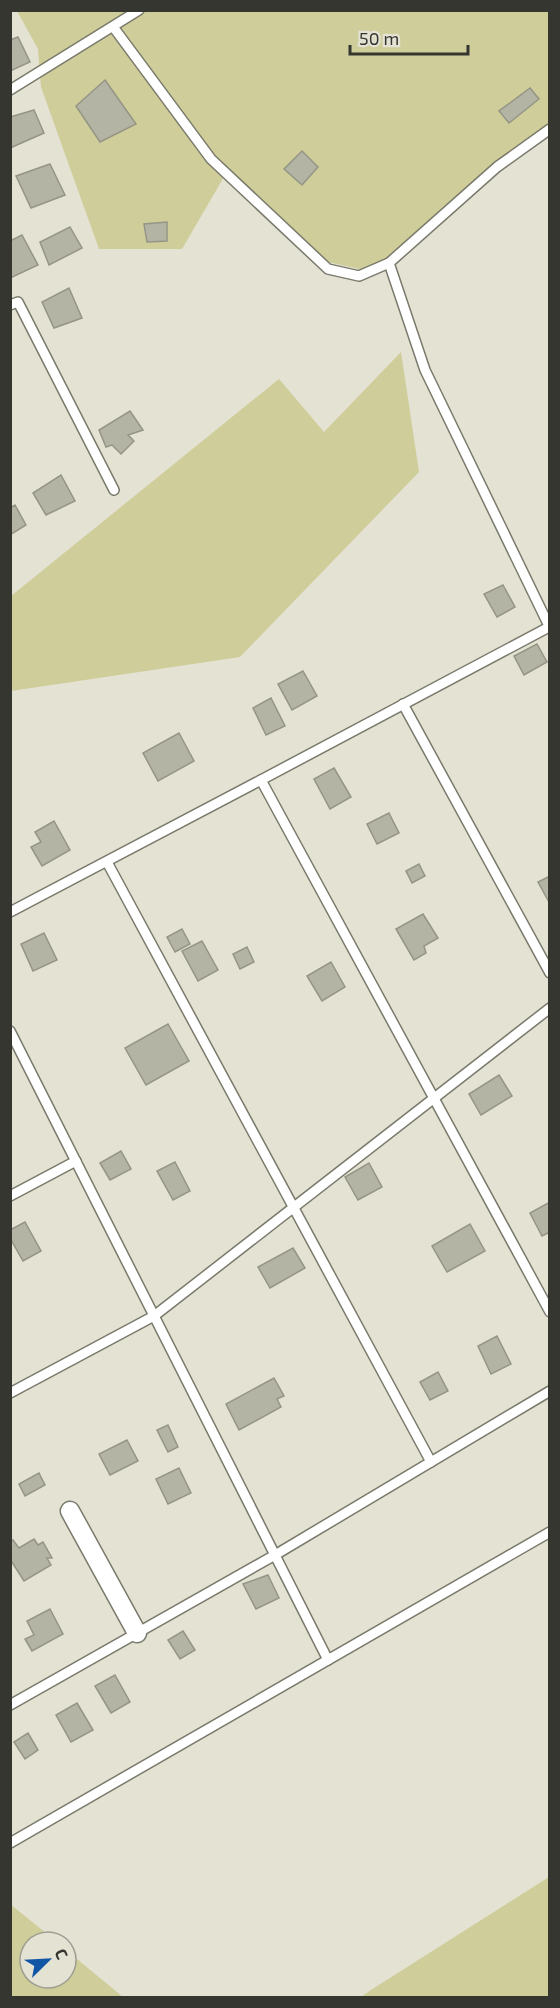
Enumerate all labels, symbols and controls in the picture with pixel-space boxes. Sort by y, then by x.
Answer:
scale bar [350,18,468,56]
text: 50 m [359,27,399,49]
north arrow [18,1930,78,1990]
text: С [52,1946,73,1962]

